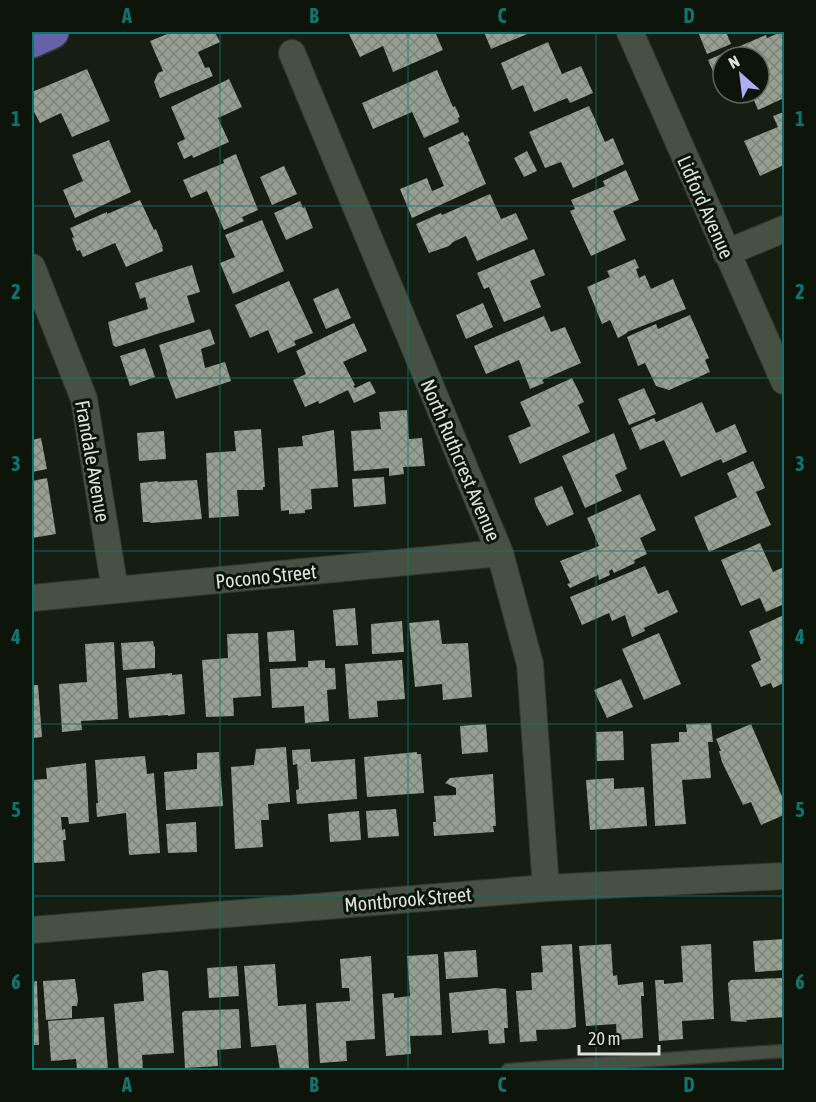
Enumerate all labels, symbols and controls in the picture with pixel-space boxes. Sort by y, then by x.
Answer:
text: A [121,4,132,27]
text: B [309,4,319,27]
text: C [498,4,507,27]
text: D [683,4,695,27]
north arrow [711,45,771,105]
text: N [726,52,742,72]
text: 1 [11,107,21,130]
text: 1 [795,107,805,130]
street label: Lidford Avenue [673,152,739,262]
text: 2 [11,280,21,303]
text: 2 [795,280,805,303]
street label: North Ruthcrest Avenue [417,376,505,544]
street label: Frandale Avenue [71,398,115,524]
text: 3 [11,452,21,475]
text: 3 [795,452,805,475]
street label: Pocono Street [214,559,318,593]
text: 4 [10,625,21,648]
text: 4 [794,625,805,648]
text: 5 [11,798,21,821]
text: 5 [795,798,805,821]
street label: Montbrook Street [343,882,473,916]
text: 6 [11,970,21,993]
text: 6 [795,970,805,993]
scale bar [579,1018,658,1056]
text: 20 m [588,1028,620,1049]
text: A [121,1073,132,1096]
text: B [309,1073,319,1096]
text: C [498,1073,507,1096]
text: D [683,1073,695,1096]

